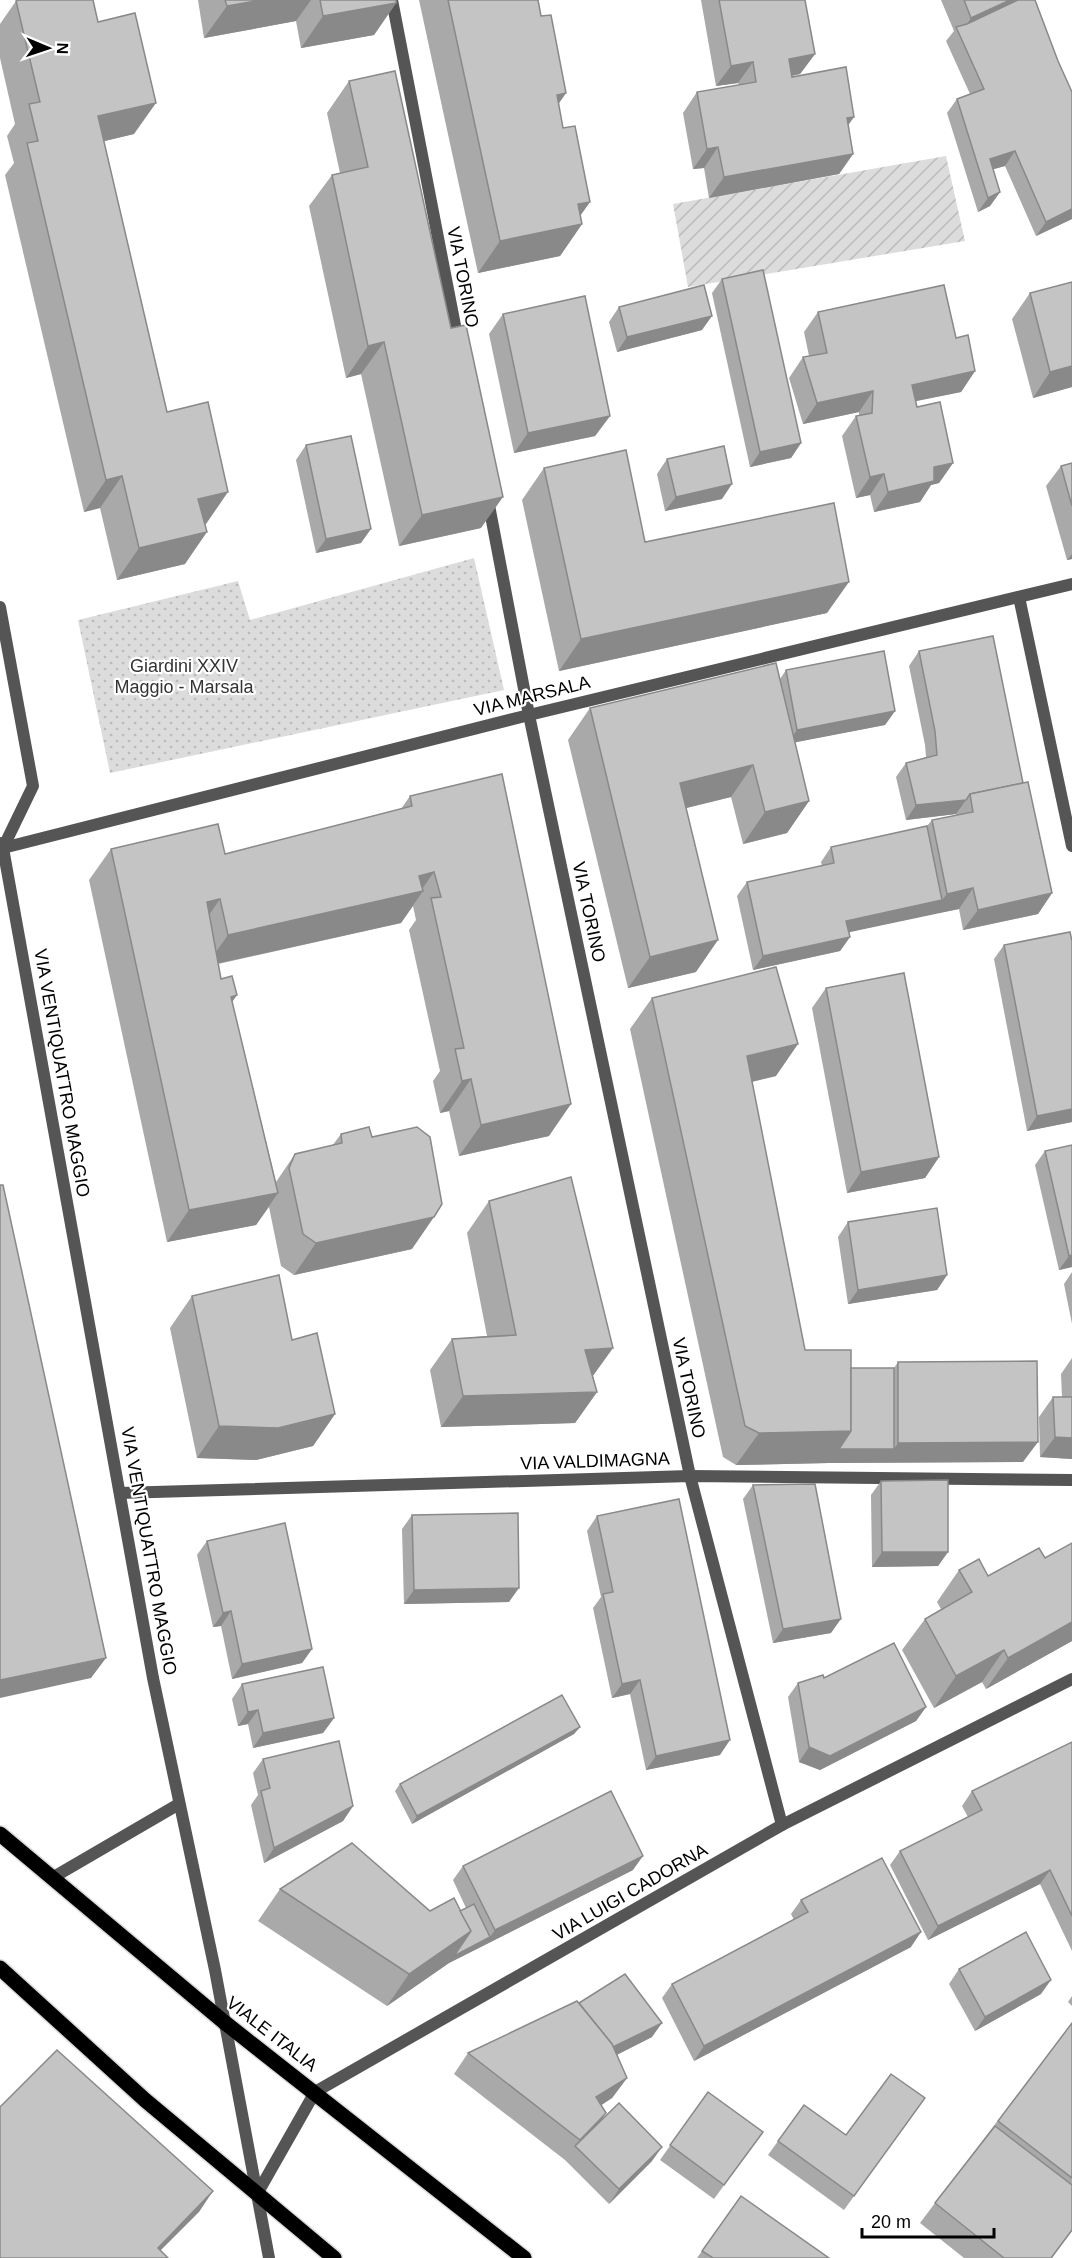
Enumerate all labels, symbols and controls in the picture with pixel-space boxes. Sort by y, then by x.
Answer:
north arrow [18,18,78,78]
text: N [54,42,71,55]
street label: VIA TORINO [443,225,483,329]
park label: Giardini XXIV Maggio - Marsala [114,656,255,697]
street label: VIA MARSALA [472,672,592,720]
street label: VIA TORINO [569,860,609,964]
street label: VIA VENTIQUATTRO MAGGIO [30,947,94,1199]
street label: VIA TORINO [669,1336,709,1440]
street label: VIA VENTIQUATTRO MAGGIO [117,1425,181,1677]
street label: VIA VALDIMAGNA [520,1448,670,1474]
street label: VIA LUIGI CADORNA [549,1840,711,1944]
street label: VIALE ITALIA [223,1992,321,2076]
scale bar [862,2201,994,2239]
text: 20 m [871,2212,911,2232]

